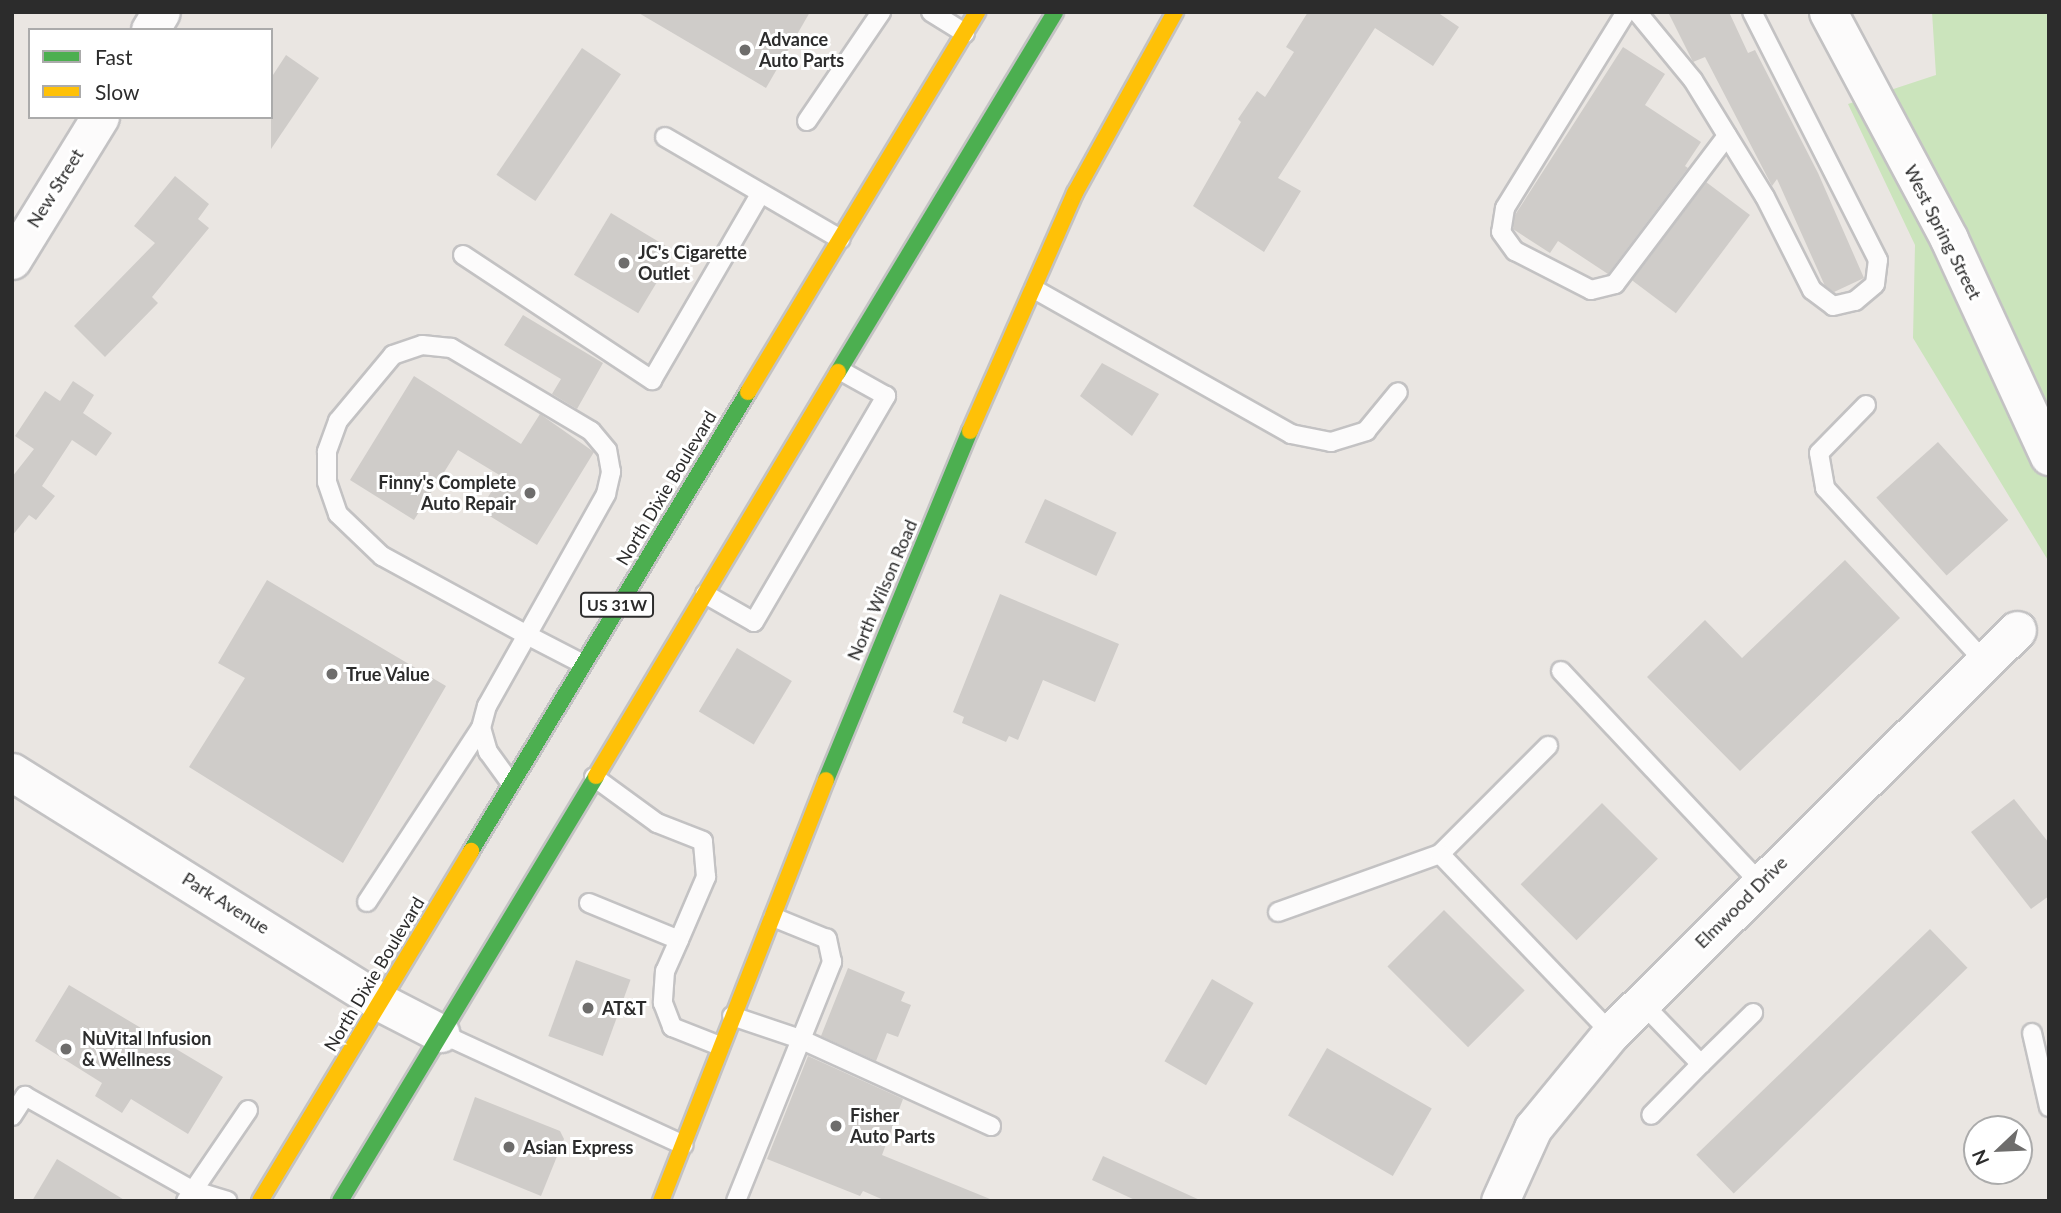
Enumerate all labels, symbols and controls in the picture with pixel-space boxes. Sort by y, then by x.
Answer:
legend [28,28,273,119]
place label: Advance Auto Parts [759,29,844,72]
marker: Advance Auto Parts [737,42,753,58]
text: Fast [95,44,132,69]
text: Slow [95,79,139,104]
street label: New Street [22,145,88,231]
street label: West Spring Street [1900,161,1986,303]
place label: JC's Cigarette Outlet [638,242,747,284]
marker: JC's Cigarette Outlet [616,255,632,271]
street label: North Dixie Boulevard [611,407,721,569]
place label: Finny's Complete Auto Repair [378,472,516,514]
marker: Finny's Complete Auto Repair [522,485,538,501]
street label: North Wilson Road [843,516,921,664]
road number: US 31W [578,592,656,618]
place label: True Value [346,663,430,685]
marker: True Value [324,666,340,682]
street label: Elmwood Drive [1690,851,1792,953]
street label: Park Avenue [178,868,274,938]
street label: North Dixie Boulevard [319,893,429,1055]
place label: AT&T [602,997,646,1019]
marker: AT&T [580,1000,596,1016]
place label: NuVital Infusion & Wellness [82,1028,211,1070]
marker: NuVital Infusion & Wellness [56,1039,76,1059]
place label: Fisher Auto Parts [850,1105,935,1148]
north arrow [1963,1115,2033,1185]
marker: Fisher Auto Parts [828,1118,844,1134]
place label: Asian Express [523,1136,634,1158]
marker: Asian Express [501,1139,517,1155]
text: N [1967,1146,1993,1169]

